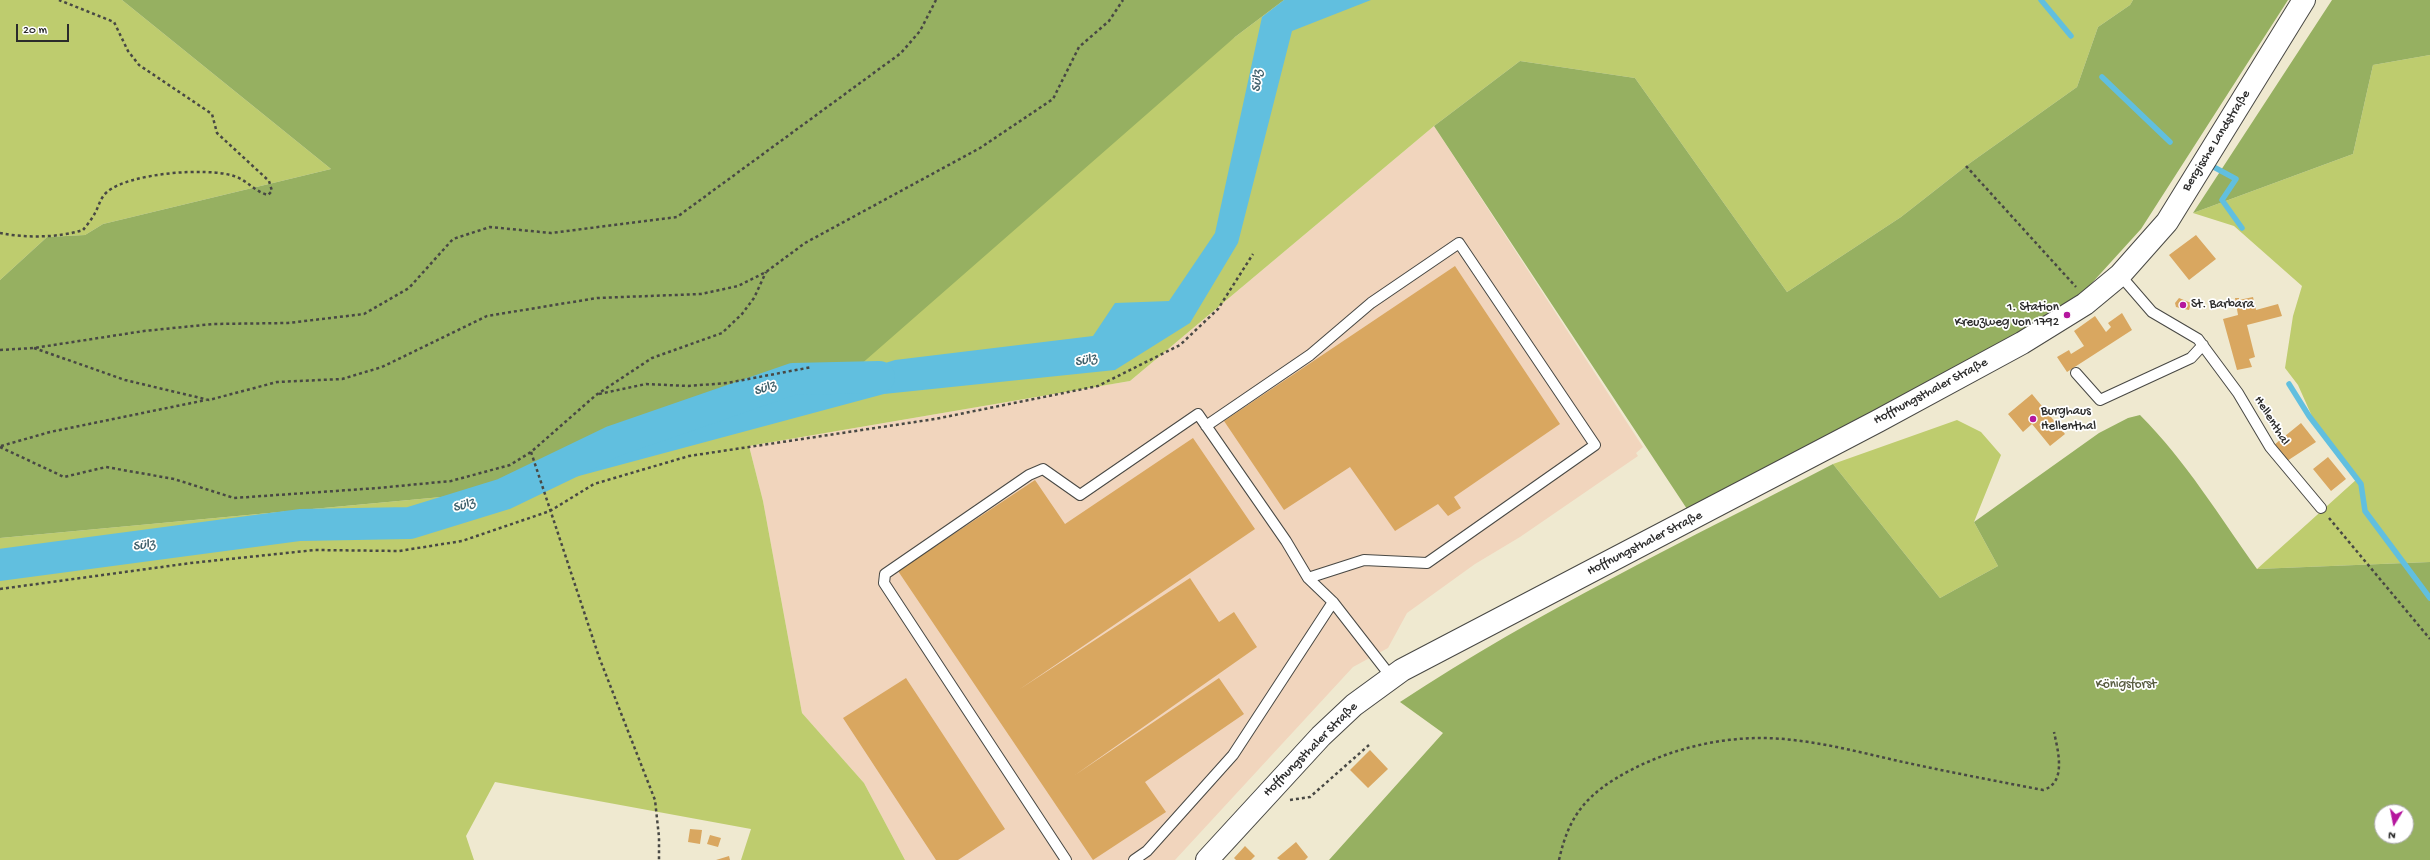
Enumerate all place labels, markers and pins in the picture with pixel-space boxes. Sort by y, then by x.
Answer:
place label: St. Barbara [2191,297,2254,313]
place label: 1. Station Kreuzweg von 1792 [1955,300,2059,331]
marker: St. Barbara [2178,300,2188,310]
marker: 1. Station Kreuzweg von 1792 [2062,310,2072,320]
place label: Burghaus Hellenthal [2041,404,2096,435]
marker: Burghaus Hellenthal [2028,414,2038,424]

